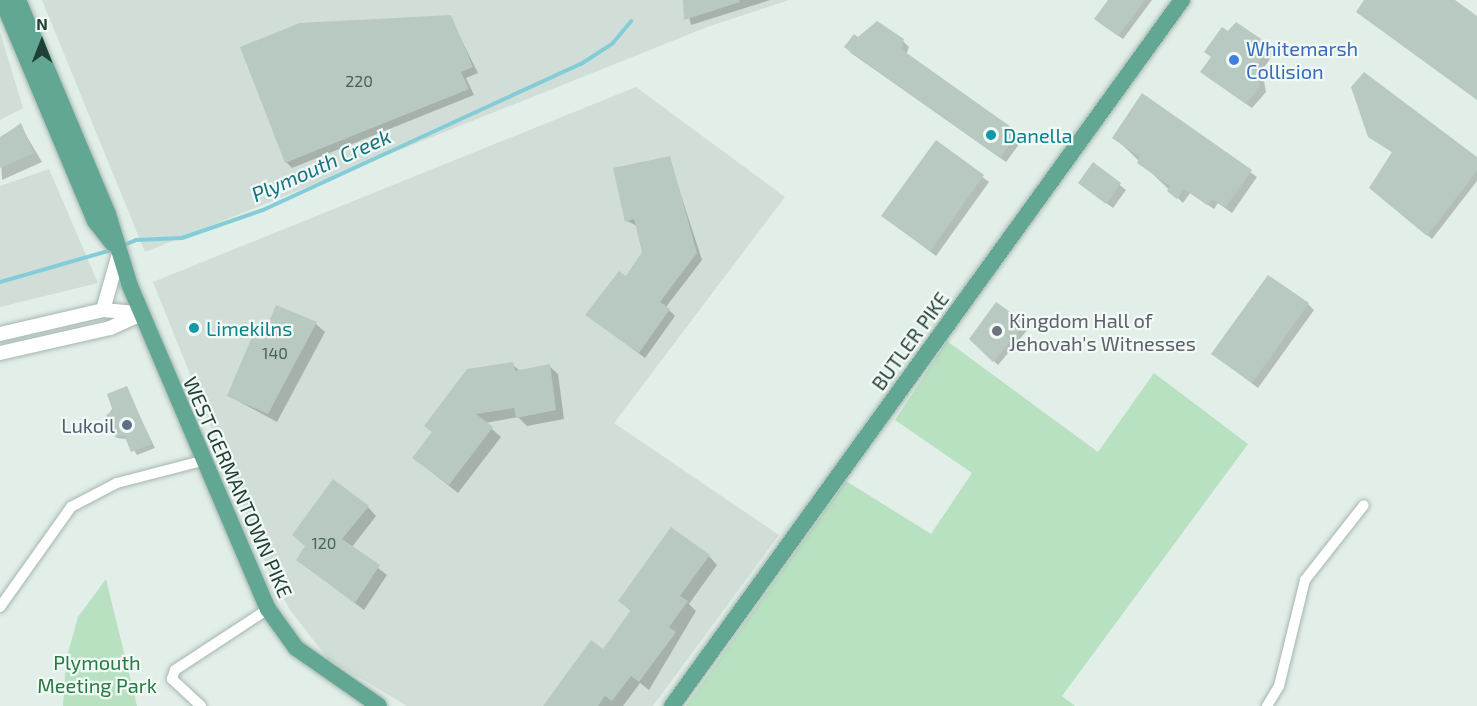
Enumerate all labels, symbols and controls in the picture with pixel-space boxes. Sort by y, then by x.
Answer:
north arrow [12,12,72,72]
text: N [36,14,48,33]
place label: Whitemarsh Collision [1246,36,1358,83]
marker: Whitemarsh Collision [1227,53,1241,67]
house number: 220 [345,71,373,91]
water label: Plymouth Creek [247,123,395,207]
place label: Danella [1003,123,1072,147]
marker: Danella [984,128,998,142]
street label: BUTLER PIKE [866,287,954,395]
place label: Kingdom Hall of Jehovah's Witnesses [1009,308,1196,355]
place label: Limekilns [206,316,292,340]
marker: Limekilns [187,321,201,335]
marker: Kingdom Hall of Jehovah's Witnesses [990,324,1004,338]
house number: 140 [262,343,288,363]
street label: WEST GERMANTOWN PIKE [178,373,298,601]
place label: Lukoil [61,413,115,437]
marker: Lukoil [120,418,134,432]
house number: 120 [311,533,337,553]
park label: Plymouth Meeting Park [37,650,157,697]

